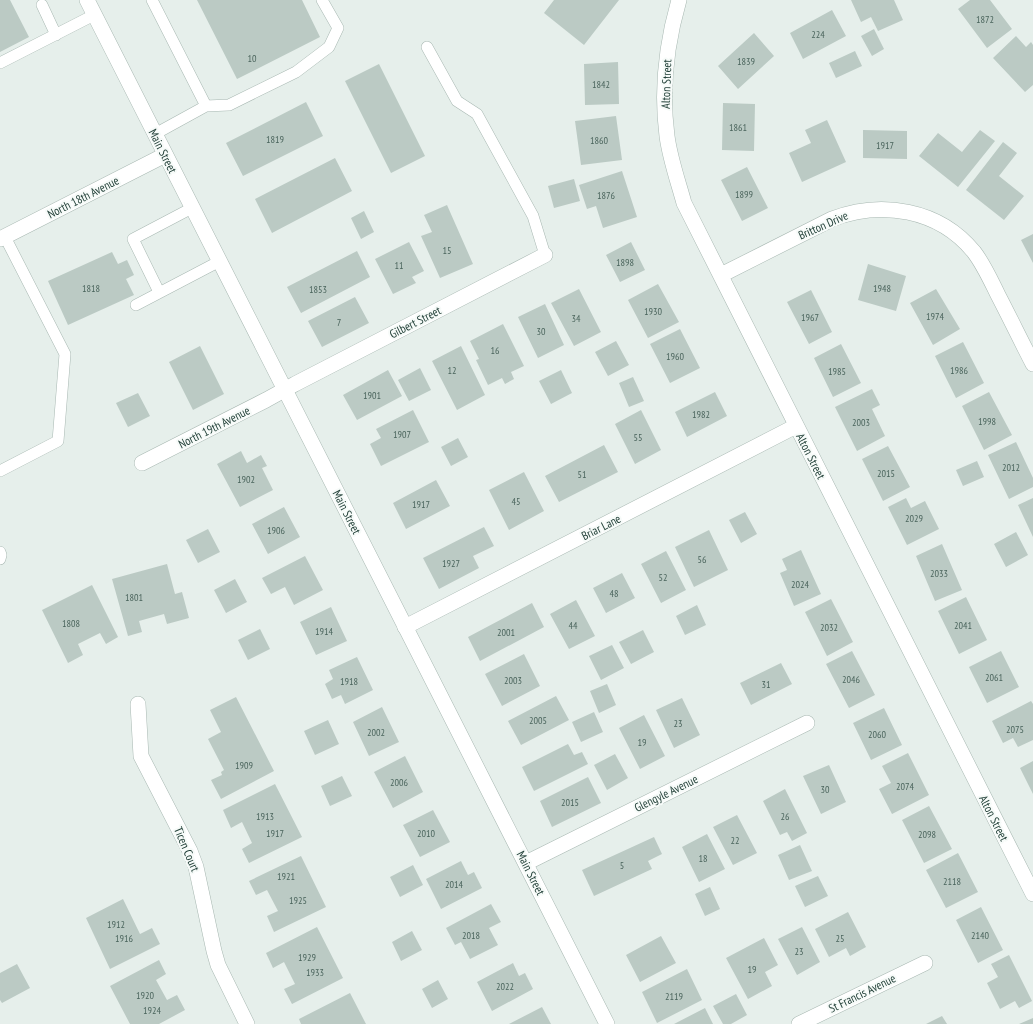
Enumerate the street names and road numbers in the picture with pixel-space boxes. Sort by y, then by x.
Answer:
street label: Alton Street [658,58,674,109]
street label: Main Street [145,126,181,176]
street label: North 18th Avenue [45,173,121,221]
street label: Britton Drive [796,207,850,243]
street label: Gilbert Street [387,302,444,341]
street label: North 19th Avenue [176,403,252,451]
street label: Alton Street [793,431,829,482]
street label: Main Street [329,487,365,537]
street label: Briar Lane [579,511,623,543]
street label: Glengyle Avenue [632,771,700,815]
street label: Alton Street [976,793,1012,844]
street label: Ticen Court [171,824,203,874]
street label: Main Street [513,848,549,898]
street label: St Francis Avenue [826,970,898,1016]

